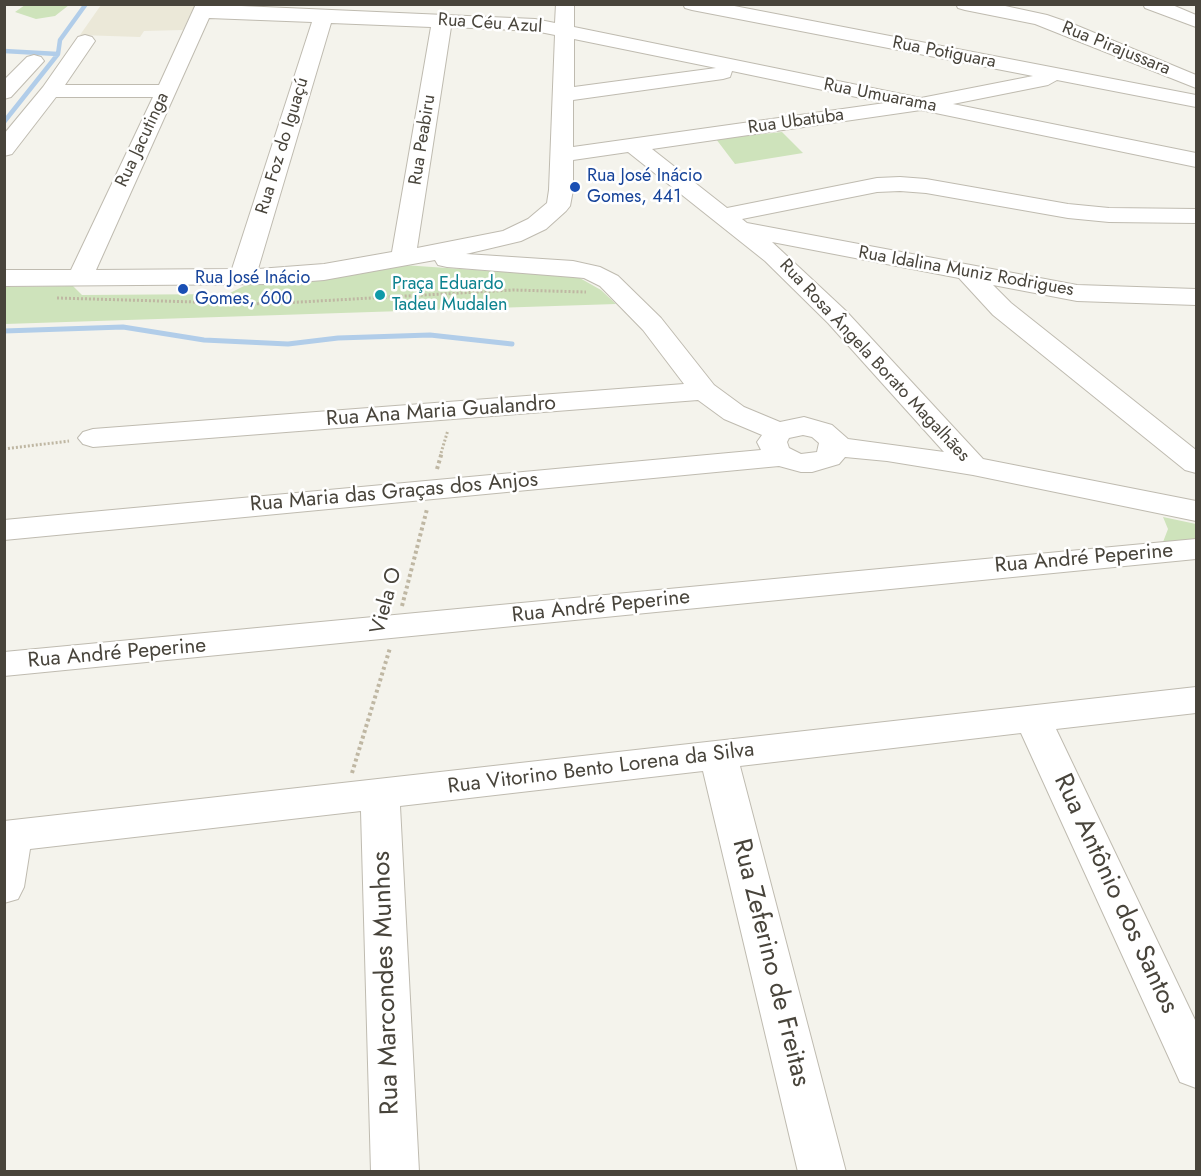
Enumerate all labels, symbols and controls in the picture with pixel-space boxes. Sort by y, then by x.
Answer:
street label: Rua Céu Azul [437,10,543,38]
street label: Rua Pirajussara [1059,17,1173,81]
street label: Rua Potiguara [890,32,998,74]
street label: Rua Umuarama [822,74,938,118]
street label: Rua Foz do Iguaçú [252,75,314,217]
street label: Rua Jacutinga [112,89,174,191]
street label: Rua Peabiru [405,93,441,187]
street label: Rua Ubatuba [747,105,845,139]
place label: Rua José Inácio Gomes, 441 [587,166,702,208]
marker: Rua José Inácio Gomes, 441 [568,180,582,194]
street label: Rua Idalina Muniz Rodrigues [857,242,1075,302]
street label: Rua Rosa Ângela Borato Magalhães [774,255,974,467]
place label: Rua José Inácio Gomes, 600 [195,268,310,310]
place label: Praça Eduardo Tadeu Mudalen [392,274,507,316]
marker: Rua José Inácio Gomes, 600 [176,282,190,296]
marker: Praça Eduardo Tadeu Mudalen [373,288,387,302]
street label: Rua Ana Maria Gualandro [325,391,557,433]
street label: Rua Maria das Graças dos Anjos [249,468,539,518]
street label: Rua André Peperine [994,539,1174,579]
street label: Viela O [366,565,408,637]
street label: Rua André Peperine [511,585,691,629]
street label: Rua André Peperine [27,634,207,674]
street label: Rua Vitorino Bento Lorena da Silva [446,738,756,800]
street label: Rua Antônio dos Santos [1046,769,1184,1019]
street label: Rua Zeferino de Freitas [724,836,816,1090]
street label: Rua Marcondes Munhos [367,851,407,1115]

